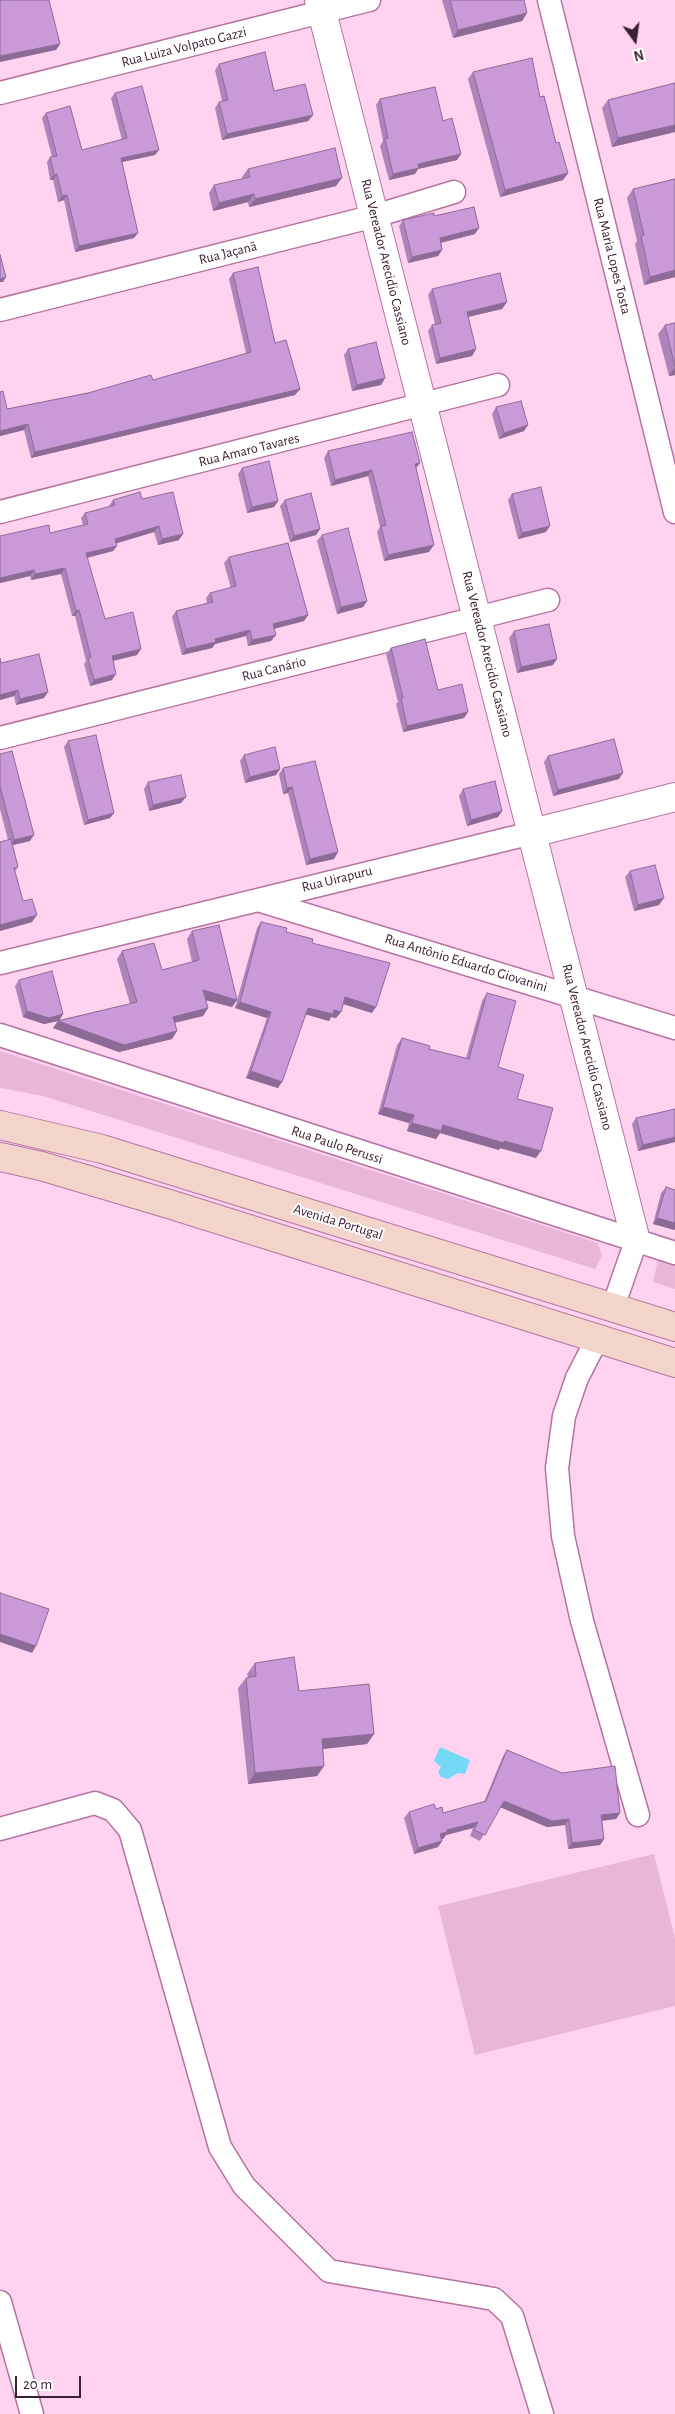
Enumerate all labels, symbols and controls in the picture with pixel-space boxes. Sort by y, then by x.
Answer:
north arrow [610,15,660,65]
street label: Rua Luiza Volpato Gazzi [120,23,248,71]
text: N [632,47,645,63]
street label: Rua Vereador Arecidio Cassiano [357,177,415,347]
street label: Rua Maria Lopes Tosta [589,196,635,316]
street label: Rua Jaçanã [197,238,259,268]
street label: Rua Amaro Tavares [197,429,301,471]
street label: Rua Vereador Arecidio Cassiano [458,569,516,739]
street label: Rua Canário [240,653,308,685]
street label: Rua Uirapuru [300,862,374,896]
street label: Rua Antônio Eduardo Giovanini [383,930,549,996]
street label: Rua Vereador Arecidio Cassiano [558,962,616,1132]
street label: Rua Paulo Perussi [289,1122,385,1168]
street label: Avenida Portugal [291,1200,385,1244]
scale bar [18,2366,84,2398]
text: 20 m [23,2377,52,2392]

